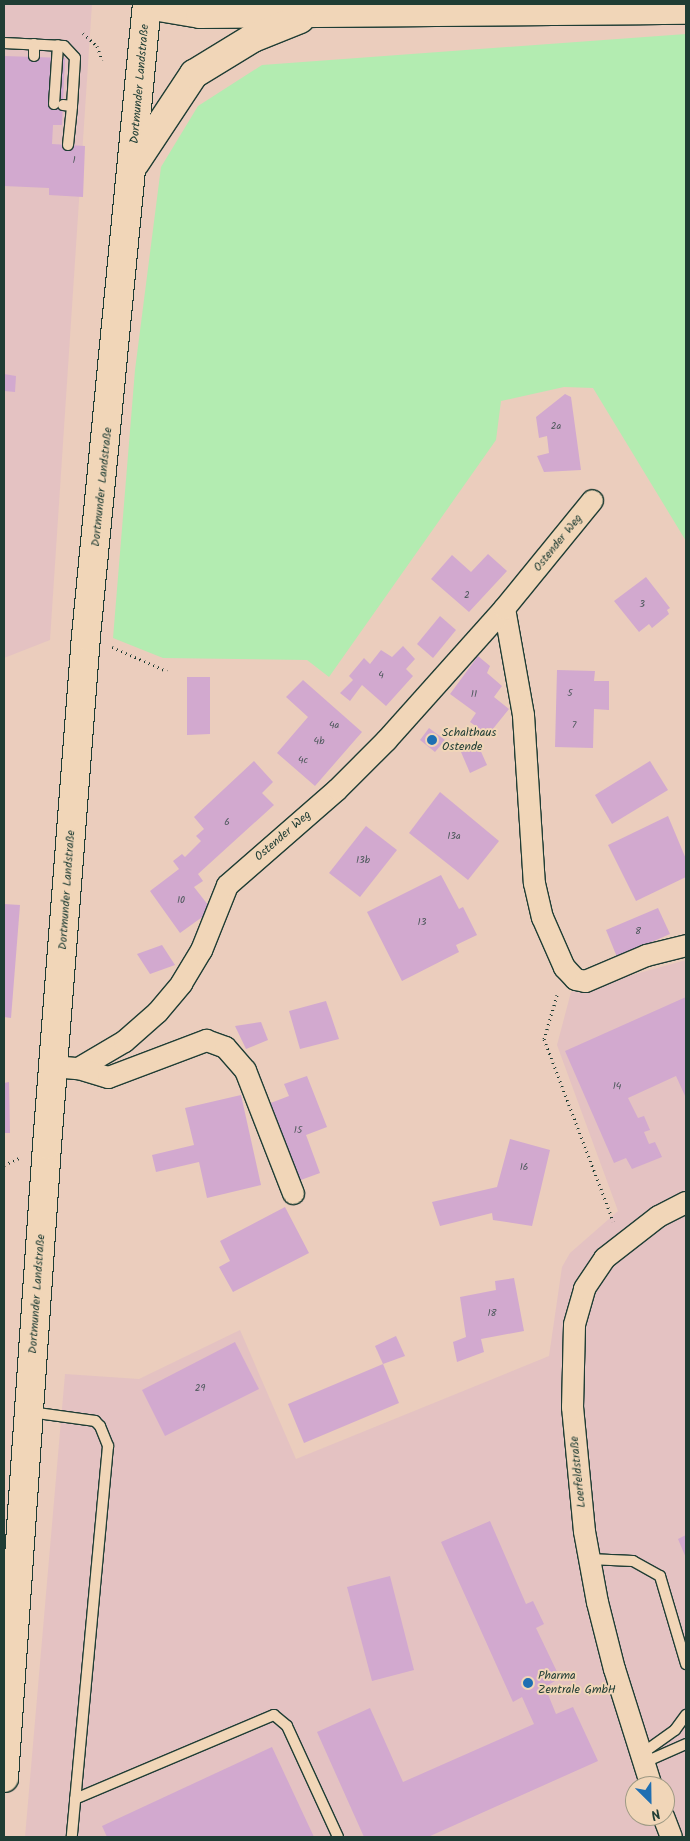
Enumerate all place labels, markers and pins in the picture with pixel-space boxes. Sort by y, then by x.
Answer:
place label: Schalthaus Ostende [442,726,496,754]
marker: Schalthaus Ostende [426,734,438,746]
place label: Pharma Zentrale GmbH [538,1669,616,1697]
marker: Pharma Zentrale GmbH [522,1677,534,1689]

